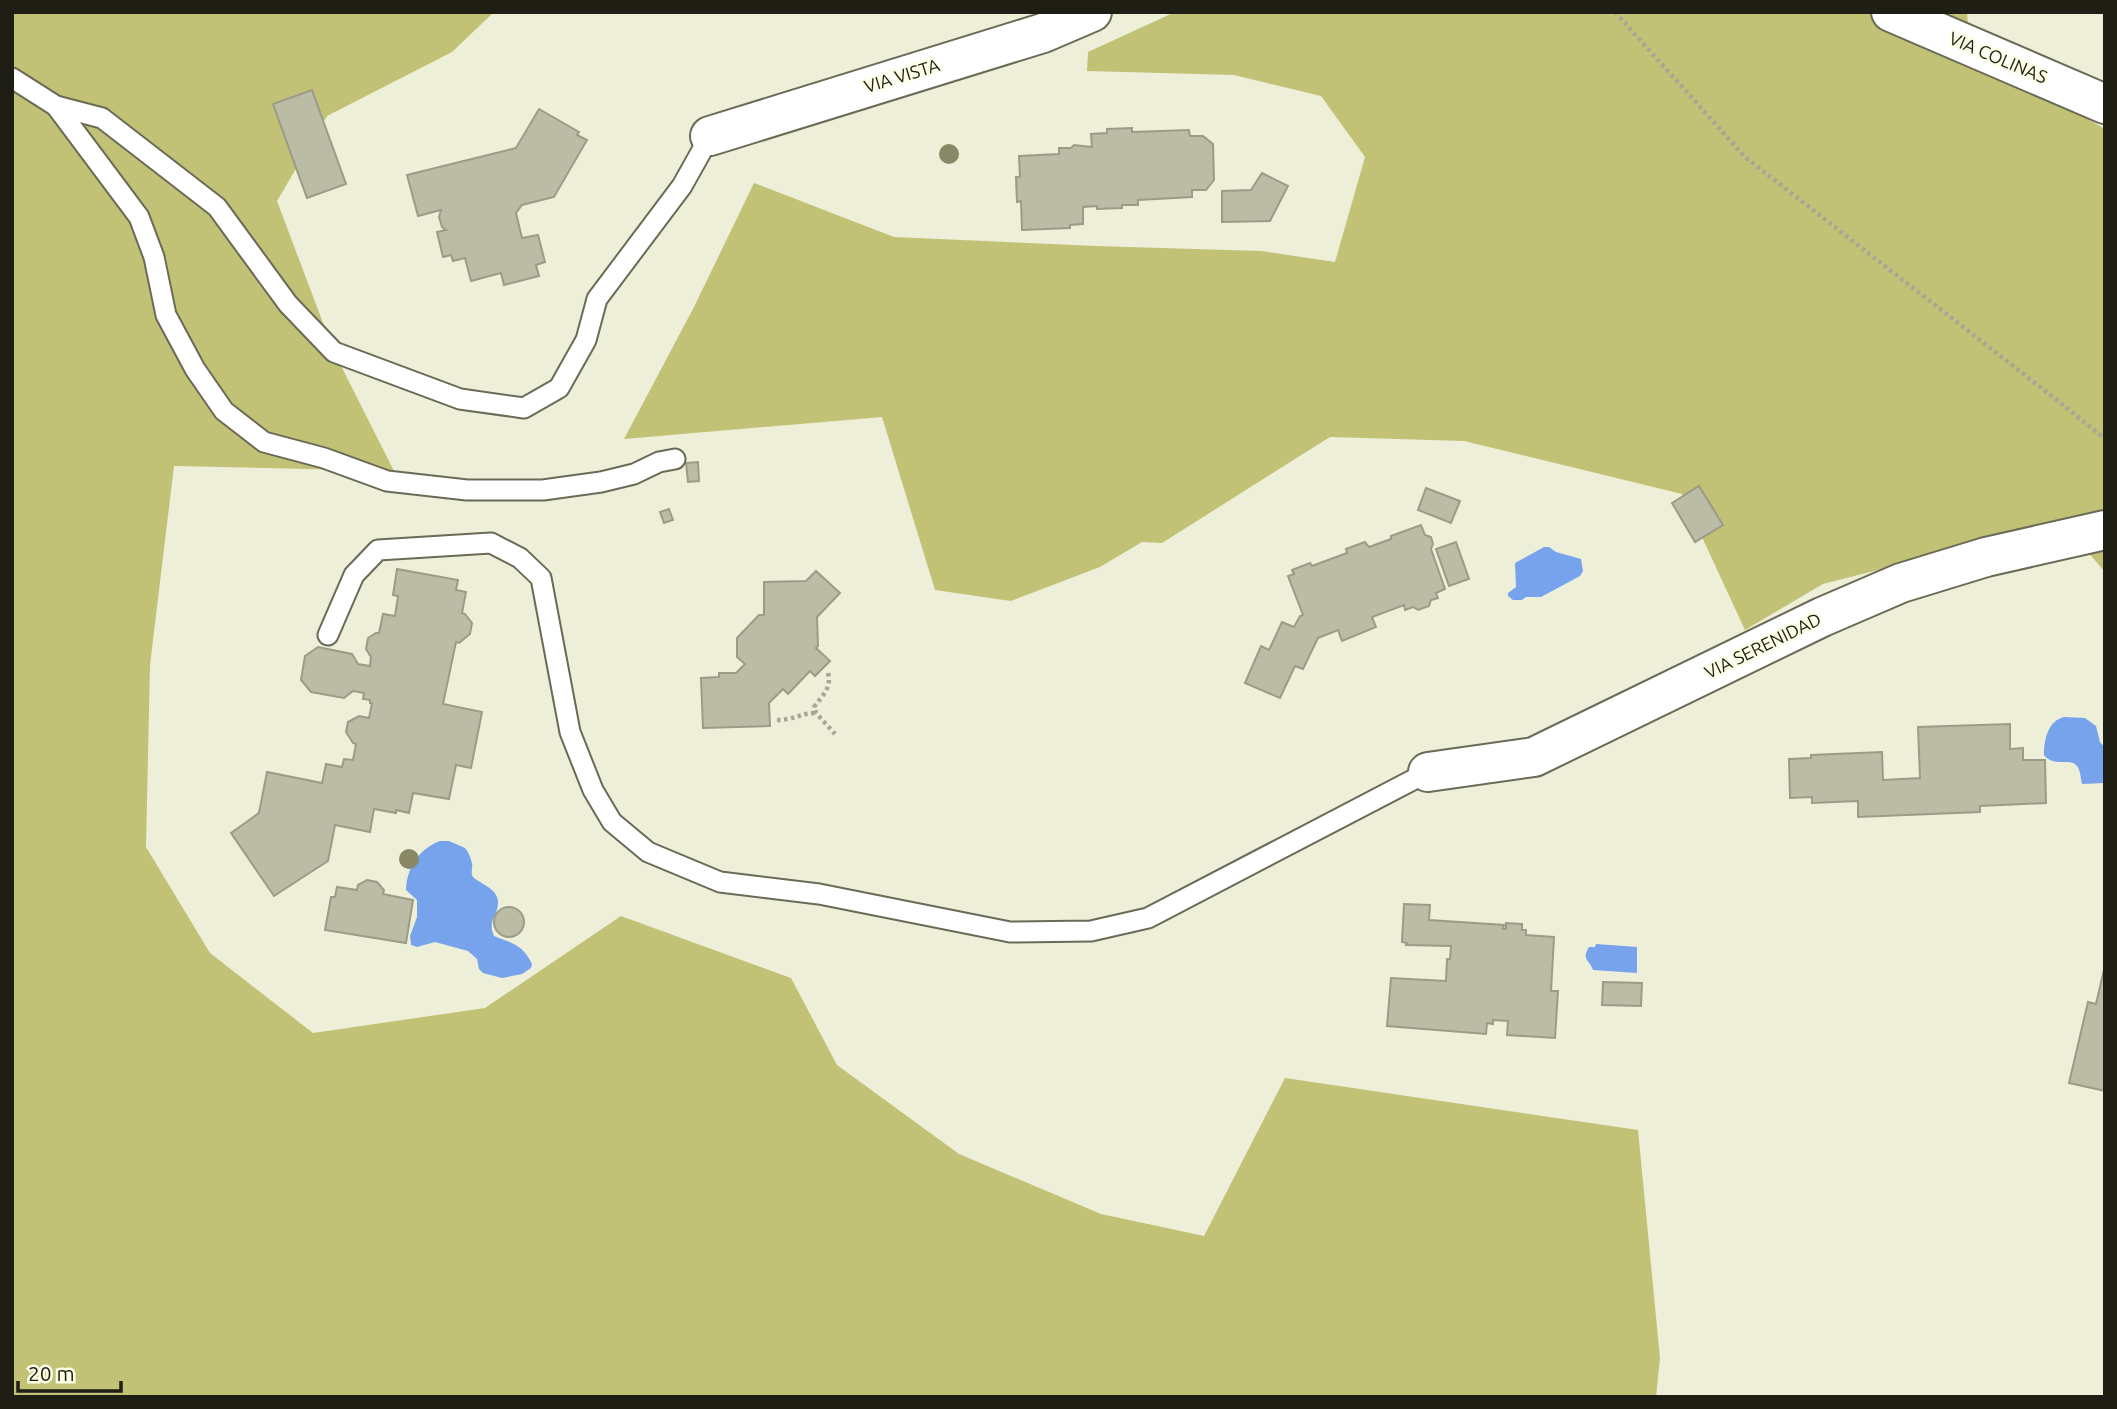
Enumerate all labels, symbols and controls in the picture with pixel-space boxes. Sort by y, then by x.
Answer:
street label: VIA COLINAS [1946,27,2050,87]
street label: VIA VISTA [861,54,942,96]
street label: VIA SERENIDAD [1701,608,1824,682]
scale bar [18,1350,121,1394]
text: 20 m [28,1361,75,1385]

